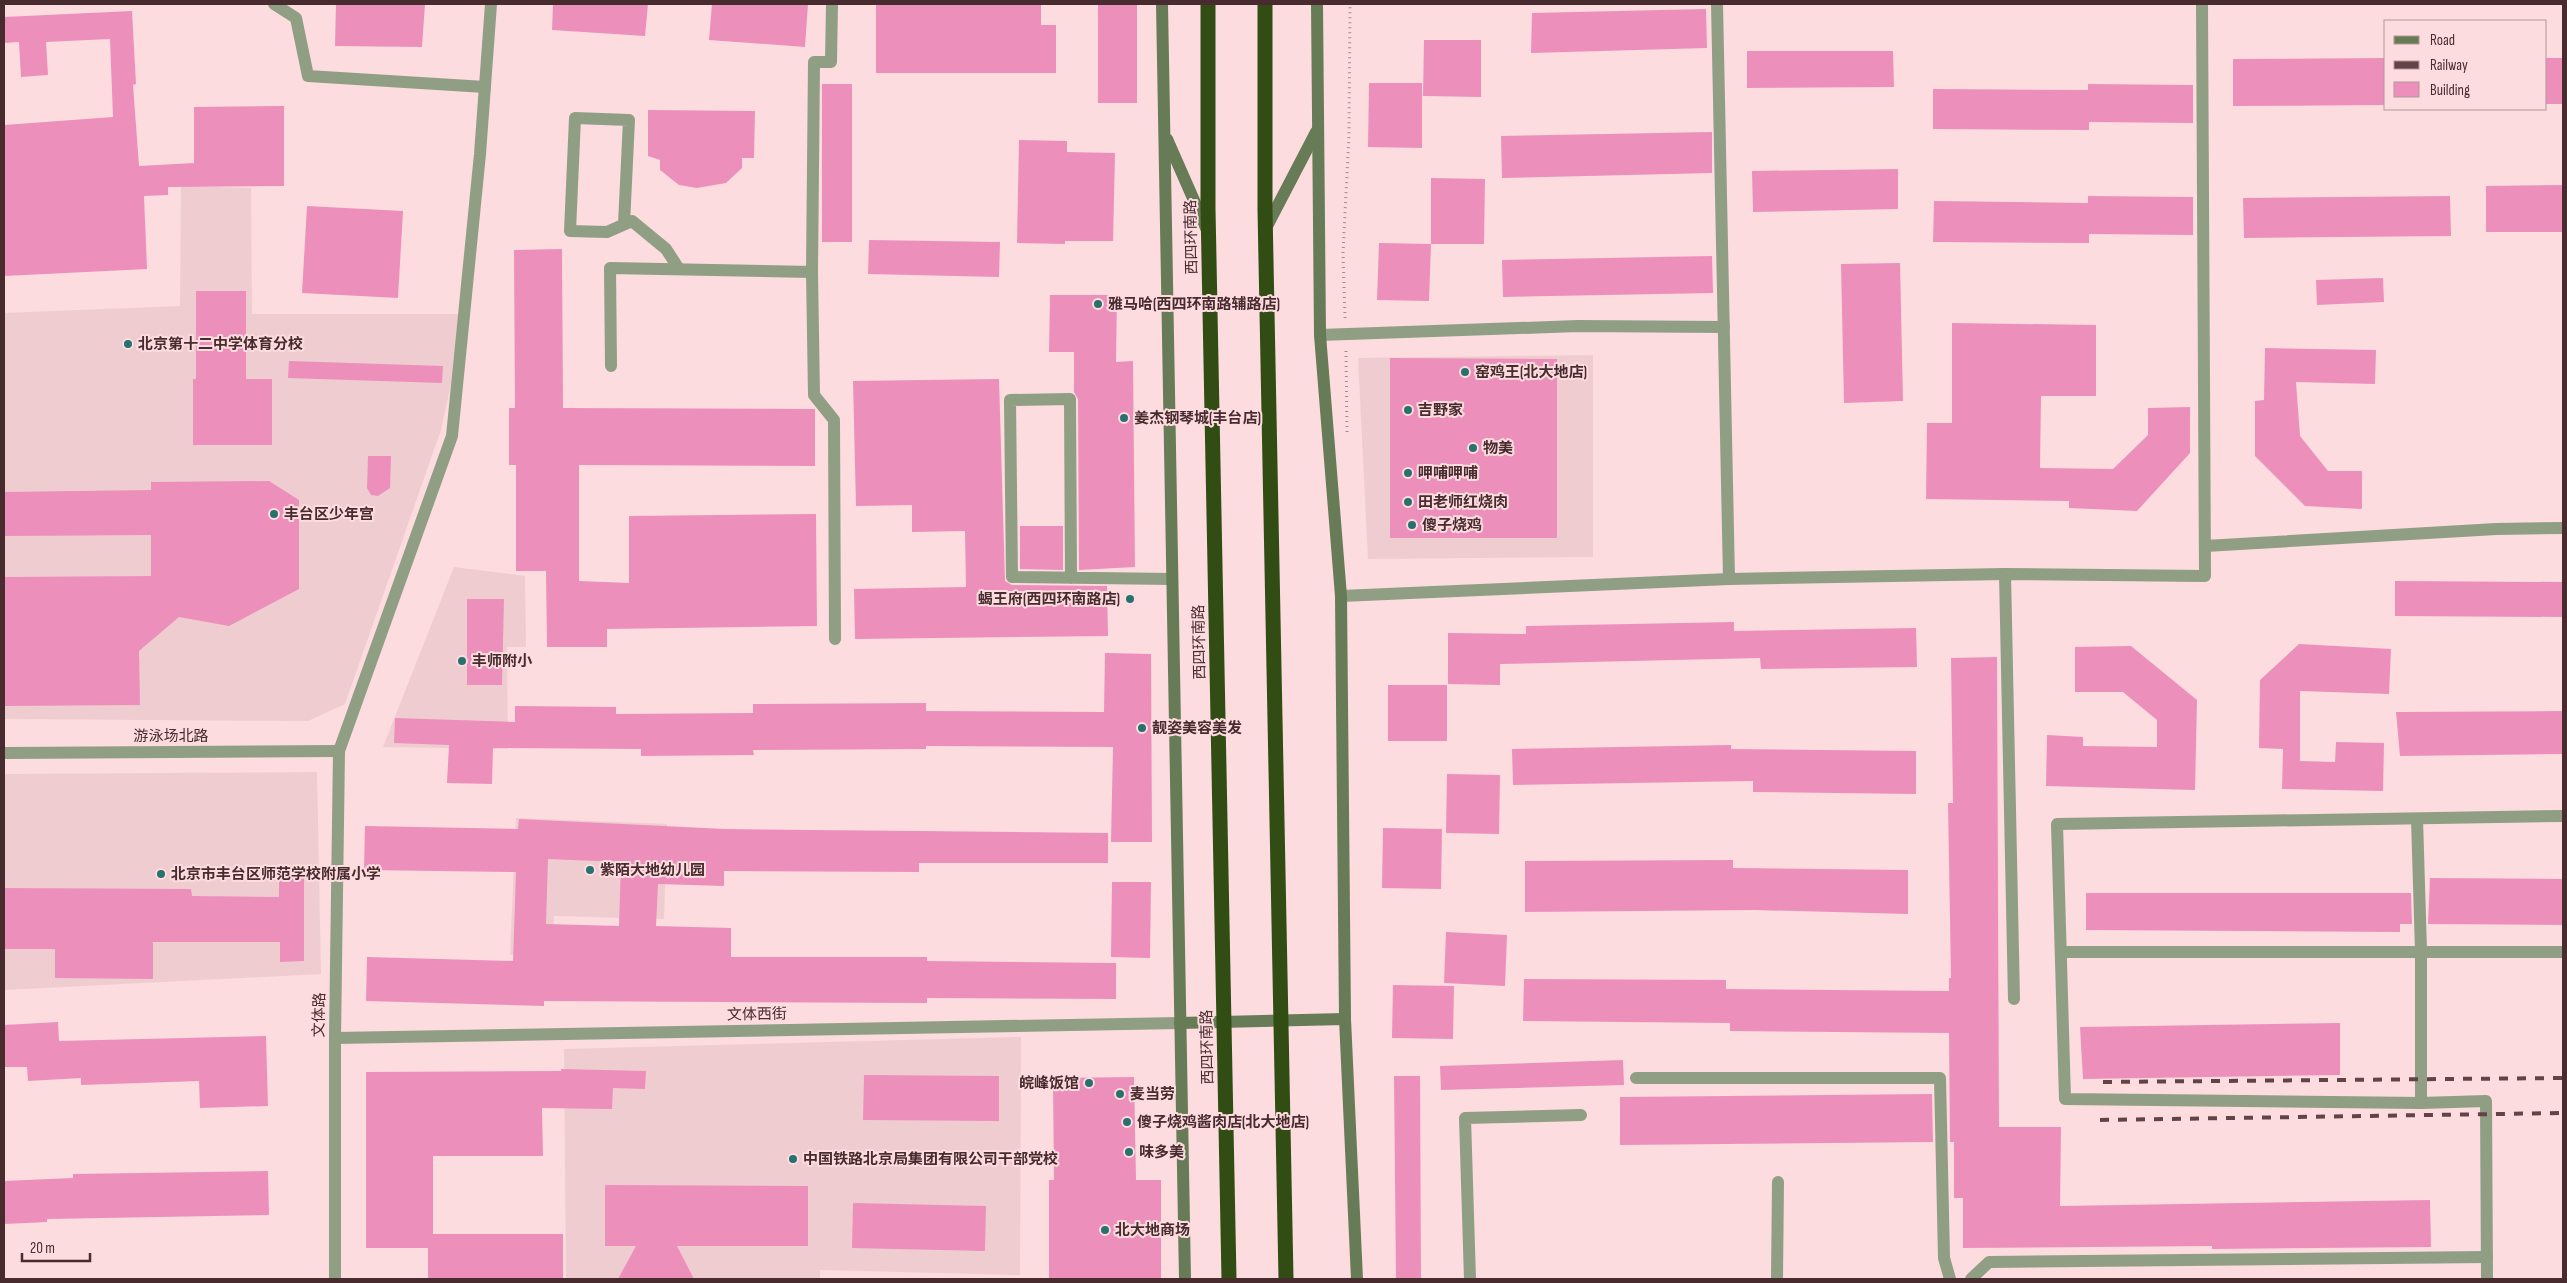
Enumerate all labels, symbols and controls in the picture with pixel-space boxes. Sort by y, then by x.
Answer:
legend [2384,20,2547,110]
text: Road [2430,31,2455,50]
text: Railway [2430,56,2468,75]
text: Building [2430,81,2470,100]
street label: 西四环南路 [1181,199,1202,275]
place label: 雅马哈(西四环南路辅路店) [1108,295,1280,314]
marker: 雅马哈(西四环南路辅路店) [1092,298,1104,310]
place label: 北京第十二中学体育分校 [138,335,303,354]
marker: 北京第十二中学体育分校 [122,338,134,350]
place label: 窑鸡王(北大地店) [1475,363,1587,382]
marker: 窑鸡王(北大地店) [1459,366,1471,378]
place label: 吉野家 [1418,401,1463,420]
marker: 吉野家 [1402,404,1414,416]
place label: 姜杰钢琴城(丰台店) [1134,409,1261,428]
marker: 姜杰钢琴城(丰台店) [1118,412,1130,424]
place label: 物美 [1483,439,1513,458]
marker: 物美 [1467,442,1479,454]
place label: 呷哺呷哺 [1418,464,1478,483]
marker: 呷哺呷哺 [1402,467,1414,479]
place label: 田老师红烧肉 [1418,493,1508,512]
marker: 田老师红烧肉 [1402,496,1414,508]
place label: 丰台区少年宫 [284,505,374,524]
marker: 丰台区少年宫 [268,508,280,520]
place label: 傻子烧鸡 [1422,516,1482,535]
marker: 傻子烧鸡 [1406,519,1418,531]
place label: 蝎王府(西四环南路店) [978,590,1120,609]
marker: 蝎王府(西四环南路店) [1124,593,1136,605]
street label: 西四环南路 [1189,604,1210,680]
place label: 丰师附小 [472,652,533,671]
marker: 丰师附小 [456,655,468,667]
place label: 靓姿美容美发 [1152,719,1242,738]
marker: 靓姿美容美发 [1136,722,1148,734]
street label: 游泳场北路 [133,727,209,746]
place label: 紫陌大地幼儿园 [600,861,705,880]
marker: 紫陌大地幼儿园 [584,864,596,876]
place label: 北京市丰台区师范学校附属小学 [171,865,381,884]
marker: 北京市丰台区师范学校附属小学 [155,868,167,880]
street label: 文体路 [310,992,329,1038]
street label: 文体西街 [727,1004,787,1025]
street label: 西四环南路 [1197,1009,1218,1085]
place label: 皖峰饭馆 [1019,1074,1079,1093]
marker: 皖峰饭馆 [1083,1077,1095,1089]
place label: 麦当劳 [1130,1085,1175,1104]
marker: 麦当劳 [1114,1088,1126,1100]
place label: 傻子烧鸡酱肉店(北大地店) [1137,1113,1309,1132]
marker: 傻子烧鸡酱肉店(北大地店) [1121,1116,1133,1128]
place label: 味多美 [1139,1143,1184,1162]
marker: 味多美 [1123,1146,1135,1158]
place label: 中国铁路北京局集团有限公司干部党校 [803,1150,1058,1169]
marker: 中国铁路北京局集团有限公司干部党校 [787,1153,799,1165]
place label: 北大地商场 [1115,1221,1190,1240]
marker: 北大地商场 [1099,1224,1111,1236]
scale bar [22,1230,90,1262]
text: 20 m [30,1239,55,1258]

